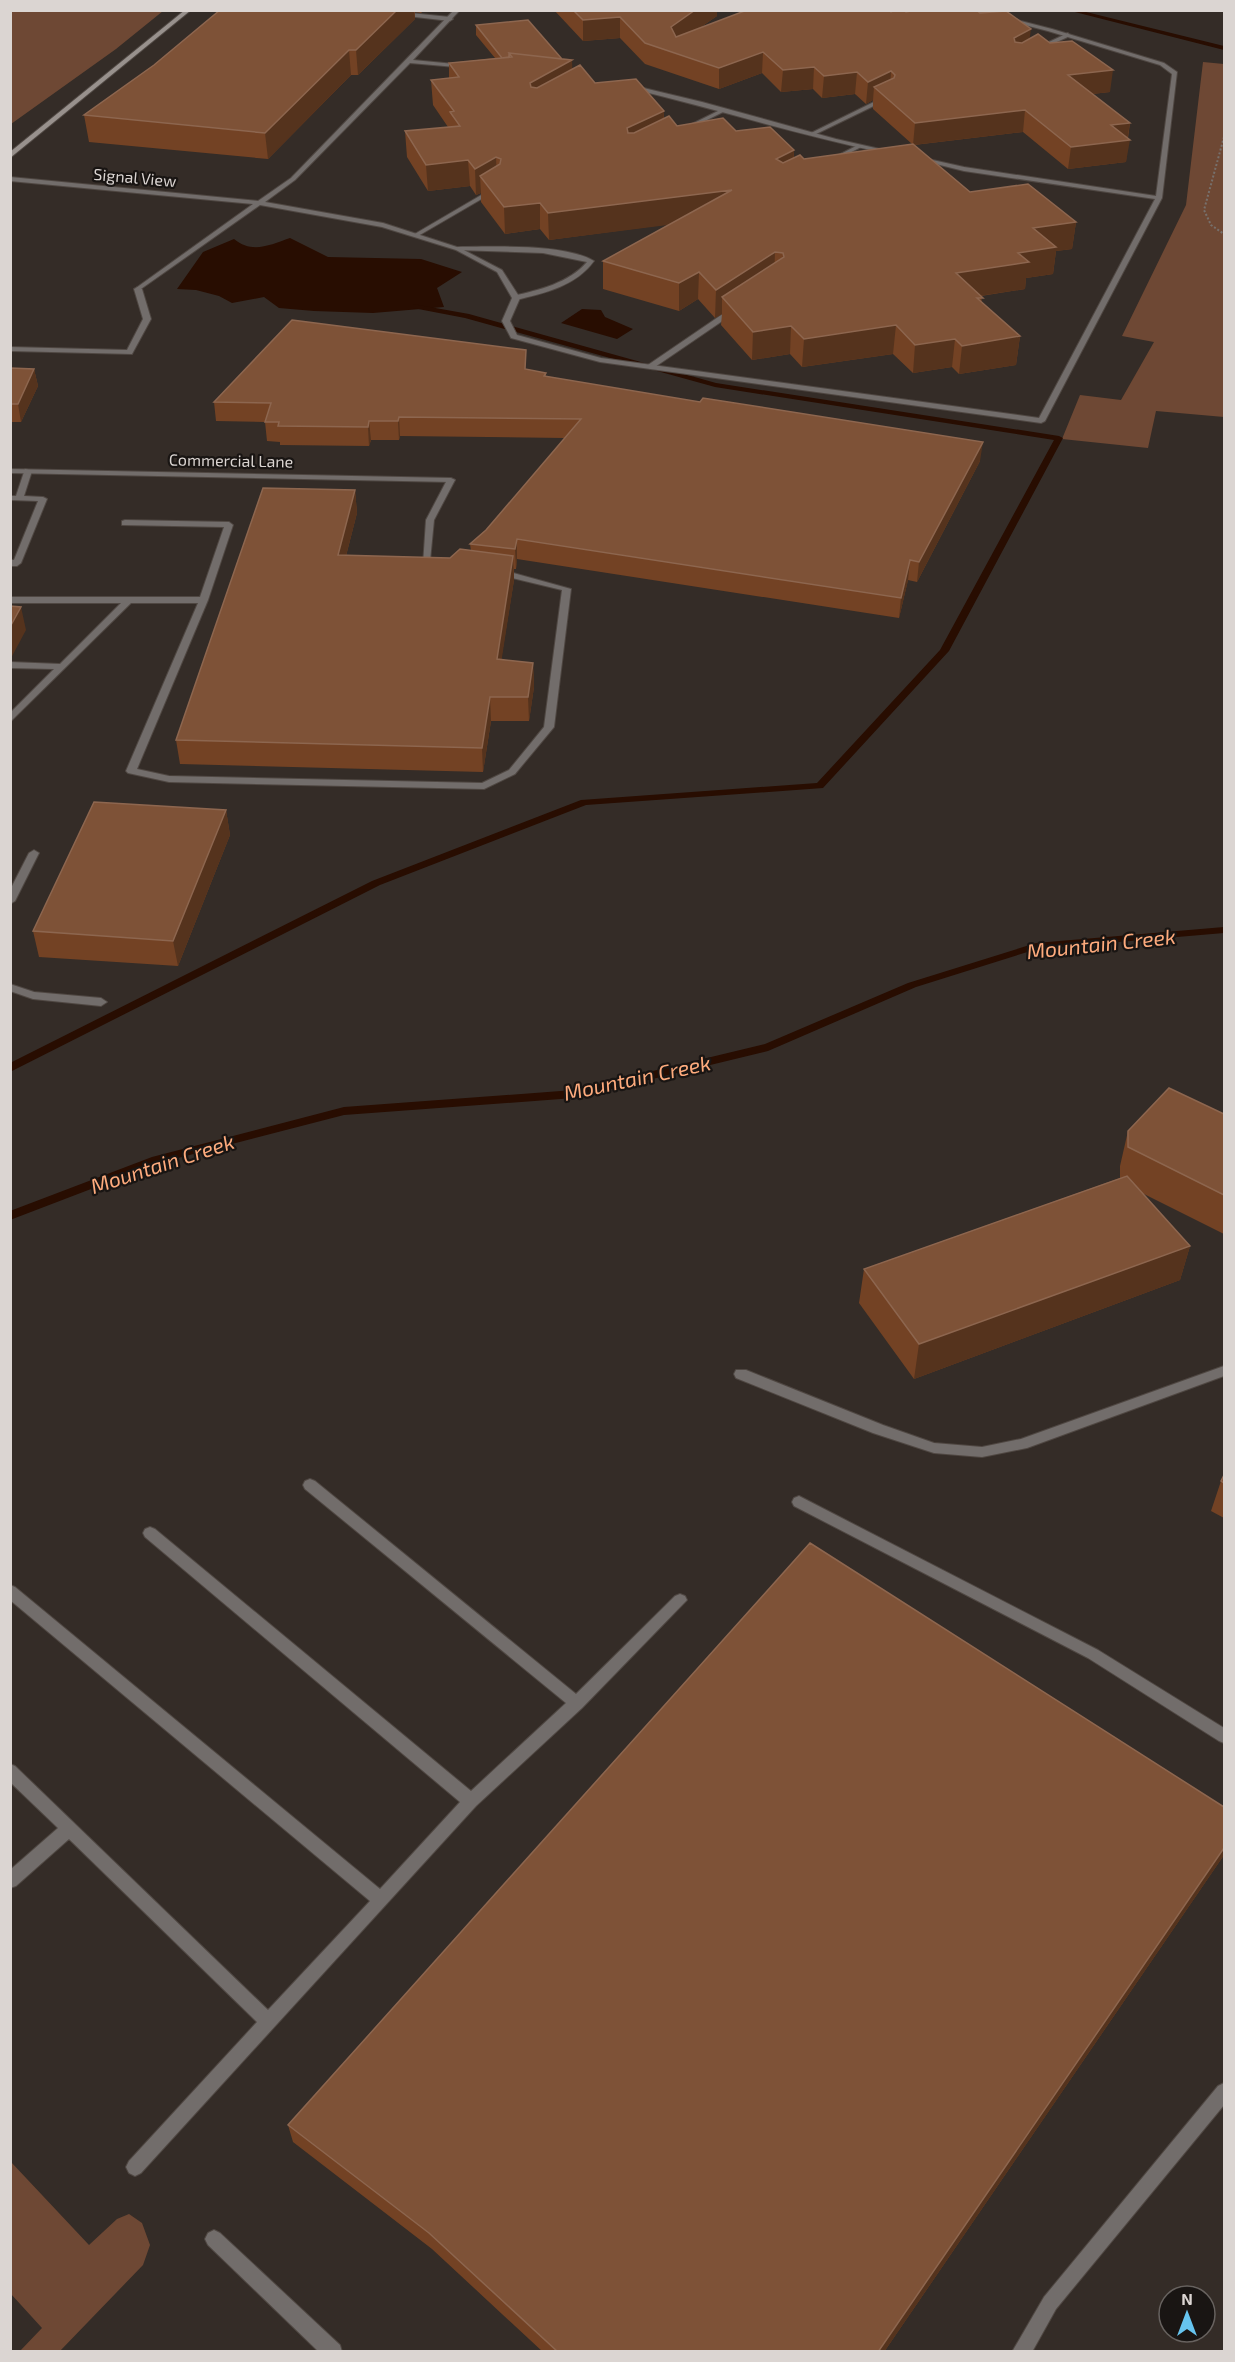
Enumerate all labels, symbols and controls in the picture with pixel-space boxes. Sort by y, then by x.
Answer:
street label: Signal View [93,164,177,190]
street label: Commercial Lane [169,449,293,471]
water label: Mountain Creek [1025,923,1177,963]
water label: Mountain Creek [561,1049,713,1105]
water label: Mountain Creek [87,1128,237,1198]
north arrow [1157,2284,1217,2344]
text: N [1181,2289,1193,2308]

